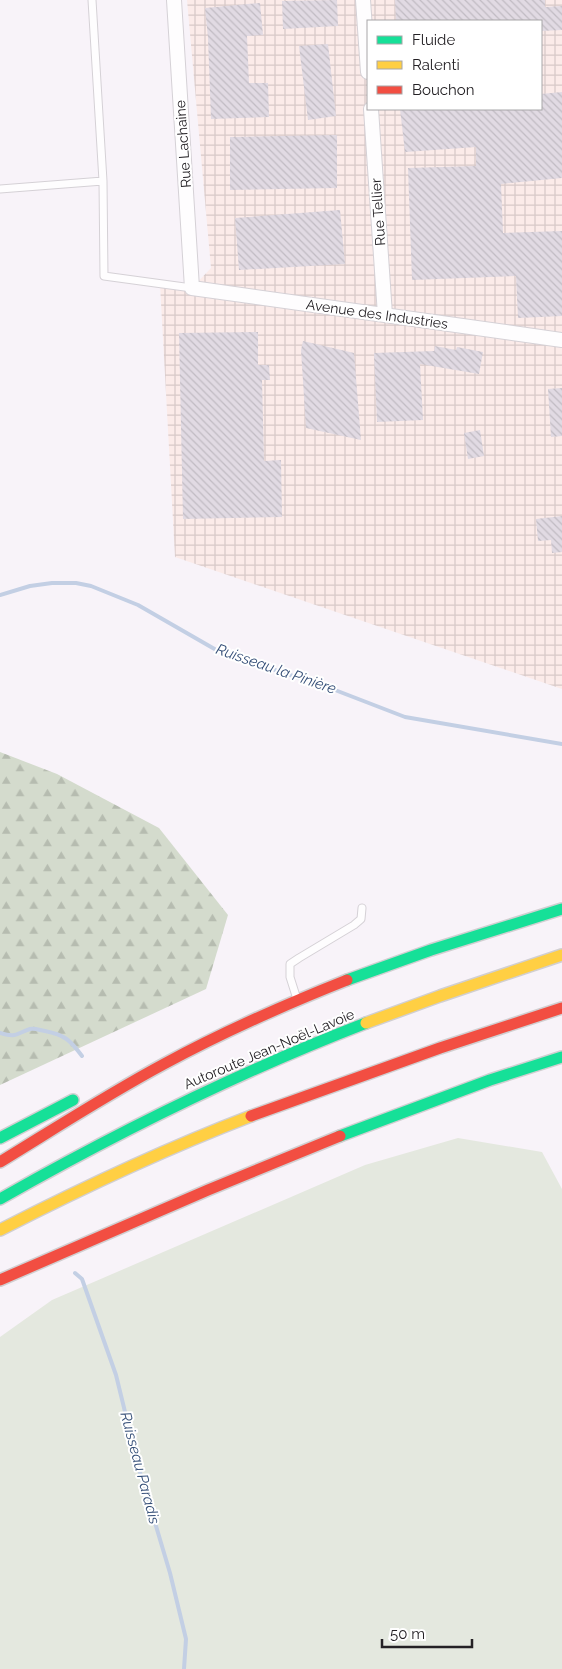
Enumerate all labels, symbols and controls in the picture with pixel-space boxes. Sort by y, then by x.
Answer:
legend [367,20,542,110]
text: Fluide [412,31,455,49]
text: Ralenti [412,56,460,74]
text: Bouchon [412,81,474,99]
street label: Rue Lachaine [172,100,194,188]
street label: Rue Tellier [368,178,388,246]
street label: Avenue des Industries [305,296,449,332]
water label: Ruisseau la Pinière [214,640,338,698]
street label: Autoroute Jean-Noël-Lavoie [181,1006,357,1092]
water label: Ruisseau Paradis [116,1410,164,1526]
scale bar [382,1616,472,1648]
text: 50 m [390,1625,425,1643]

